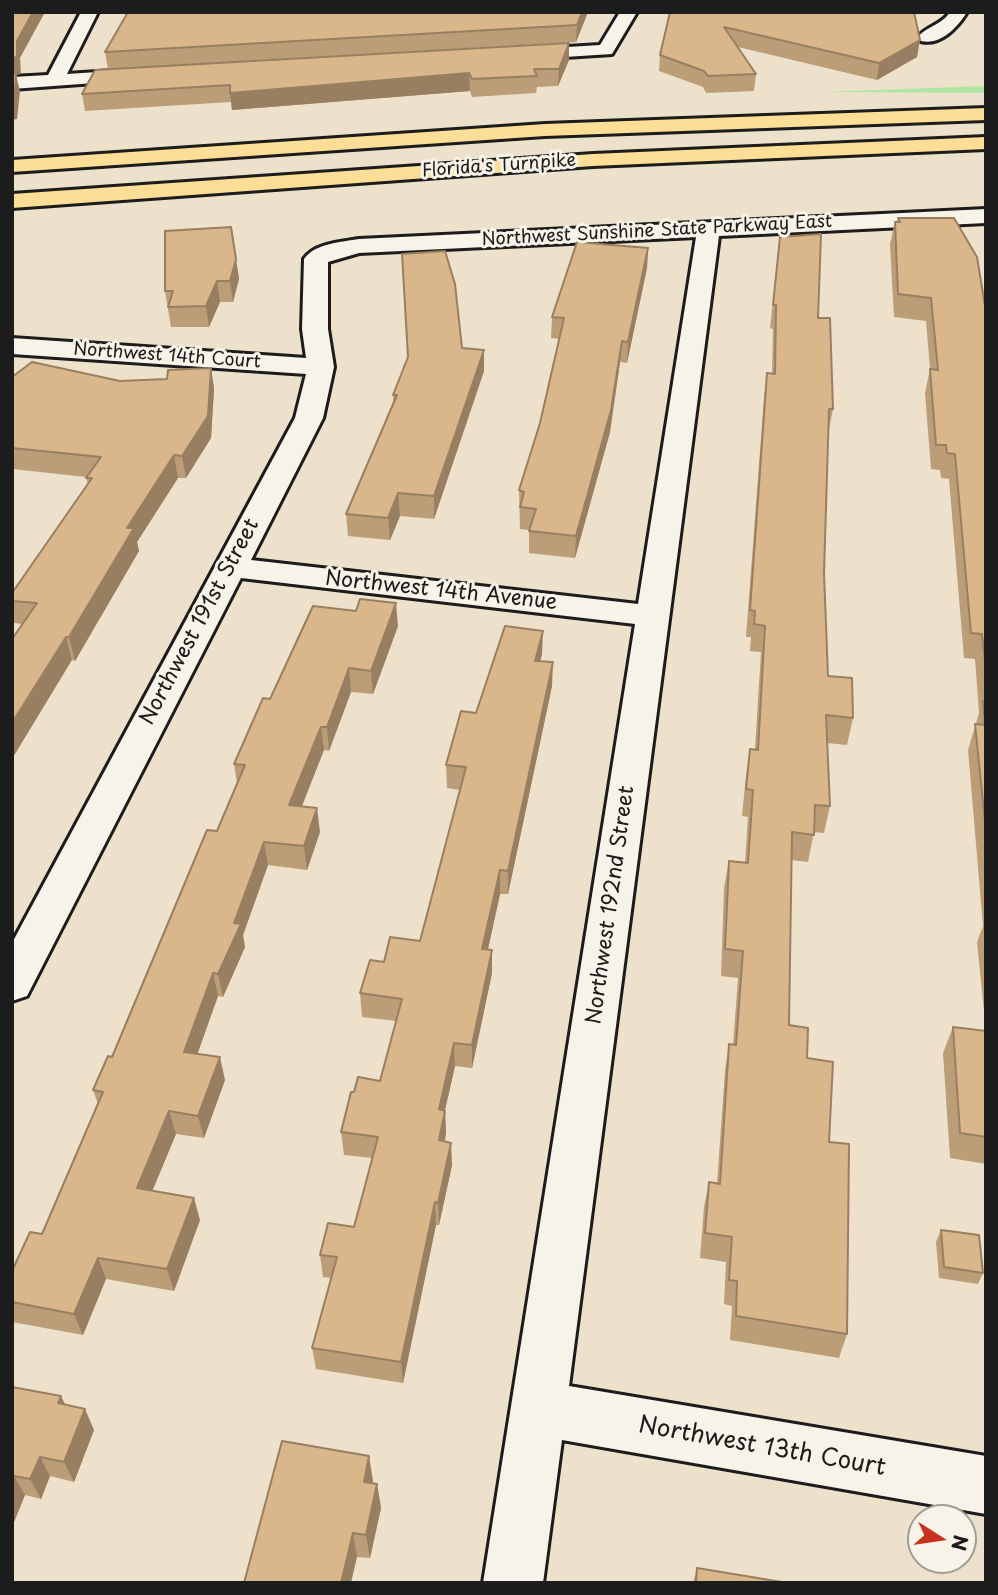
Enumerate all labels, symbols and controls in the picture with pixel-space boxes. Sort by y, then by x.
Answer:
street label: Florida's Turnpike [421,150,577,182]
street label: Northwest Sunshine State Parkway East [481,211,833,251]
street label: Northwest 14th Court [73,339,261,373]
street label: Northwest 191st Street [135,515,265,729]
street label: Northwest 14th Avenue [324,566,558,616]
street label: Northwest 192nd Street [582,784,640,1026]
street label: Northwest 13th Court [636,1411,888,1483]
north arrow [907,1504,977,1574]
text: N [945,1533,976,1553]

